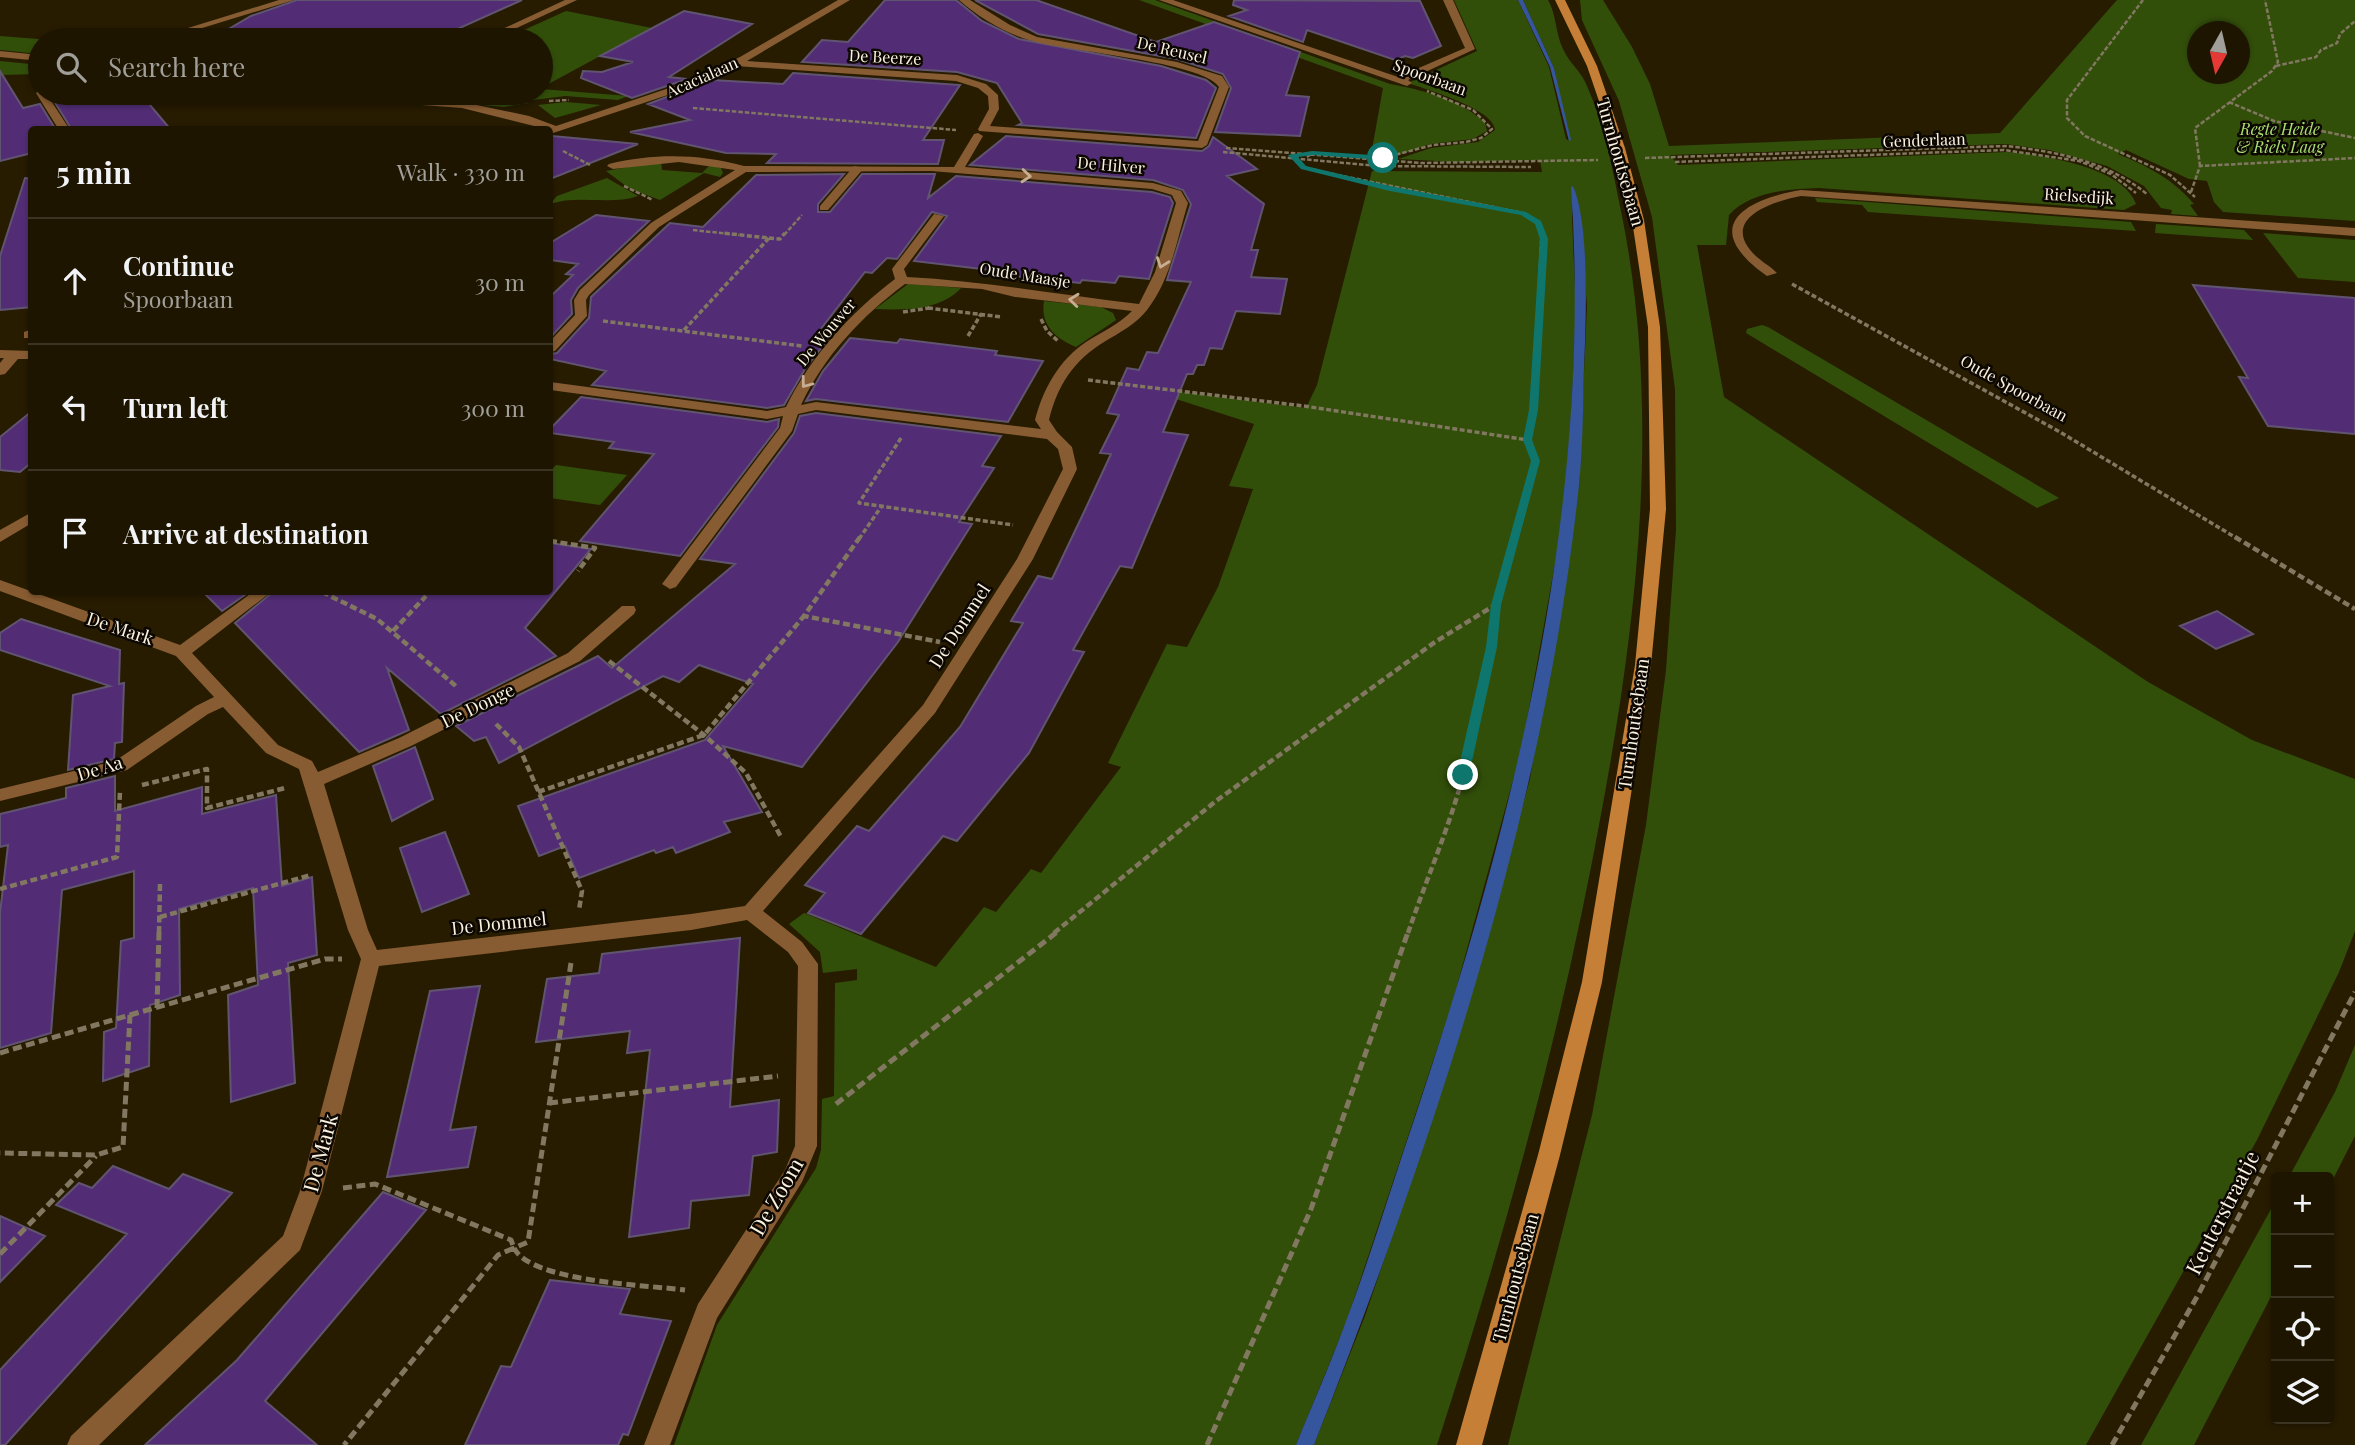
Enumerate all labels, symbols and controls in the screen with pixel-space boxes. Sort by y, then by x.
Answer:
north arrow [2187,21,2250,84]
search box [28,28,553,105]
street label: De Reusel [1135,31,1210,68]
street label: De Beerze [848,44,922,69]
icon: search [52,48,90,86]
text: Search here [108,49,245,84]
street label: Acacialaan [662,51,741,102]
street label: Spoorbaan [1391,54,1470,100]
street label: Turnhoutsebaan [1591,95,1651,229]
park label: Regte Heide & Riels Laag [2236,118,2325,157]
street label: Genderlaan [1882,128,1966,151]
route start [1367,142,1398,173]
street label: De Hilver [1076,151,1146,178]
text: 5 min [56,152,131,192]
text: Walk · 330 m [397,156,525,187]
one-way arrow [1020,168,1031,183]
street label: Rielsedijk [2043,183,2115,208]
text: Continue [123,248,234,283]
street label: Oude Maasje [978,257,1072,292]
one-way arrow [1156,257,1170,269]
icon: ahead [56,262,94,300]
text: 30 m [475,266,525,297]
text: Spoorbaan [123,283,233,314]
one-way arrow [1068,293,1079,308]
street label: De Wouwer [791,294,860,370]
street label: Oude Spoorbaan [1957,349,2072,426]
one-way arrow [802,375,815,387]
icon: left [56,388,94,426]
text: Turn left [123,390,228,425]
text: 300 m [461,392,525,423]
icon: arrive [56,514,94,552]
text: Arrive at destination [123,516,369,551]
street label: De Dommel [923,579,995,672]
street label: De Mark [84,606,157,650]
street label: Turnhoutsebaan [1612,656,1654,791]
street label: De Donge [437,677,518,733]
street label: De Aa [74,750,125,786]
route end [1447,759,1478,790]
street label: De Dommel [450,906,548,940]
street label: De Mark [295,1110,343,1195]
street label: Keuterstraatje [2178,1145,2264,1279]
street label: De Zoom [742,1152,809,1240]
map controls [2271,1172,2334,1424]
button: + [2271,1172,2334,1235]
street label: Turnhoutsebaan [1486,1210,1544,1345]
button: − [2271,1235,2334,1298]
button: locate [2271,1298,2334,1361]
button: layers [2271,1361,2334,1424]

